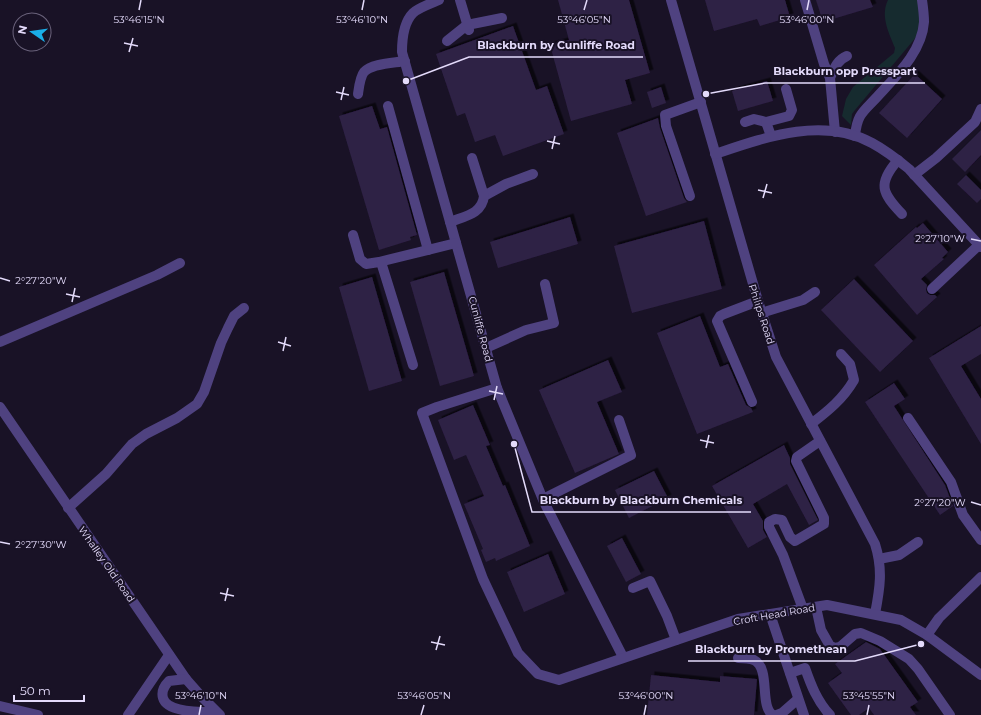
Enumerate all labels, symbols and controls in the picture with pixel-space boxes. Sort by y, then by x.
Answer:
north arrow [12,12,52,52]
text: 53°46'15"N [113,13,165,26]
text: 53°46'10"N [336,13,388,26]
text: 53°46'05"N [557,13,611,26]
text: 53°46'00"N [780,13,834,26]
text: N [14,24,30,36]
callout: Blackburn by Cunliffe Road [469,34,643,57]
text: Blackburn by Cunliffe Road [477,38,635,52]
callout: Blackburn opp Presspart [765,60,925,83]
text: Blackburn opp Presspart [773,64,917,78]
text: 2°27'10"W [915,232,965,245]
text: 2°27'20"W [15,274,67,287]
street label: Philips Road [746,282,777,346]
street label: Cunliffe Road [466,295,496,363]
callout: Blackburn by Blackburn Chemicals [532,489,751,512]
text: Blackburn by Blackburn Chemicals [540,493,742,507]
text: 2°27'20"W [914,496,966,509]
street label: Whalley Old Road [76,524,138,605]
text: 2°27'30"W [15,538,67,551]
street label: Croft Head Road [732,601,816,628]
callout: Blackburn by Promethean [688,638,855,661]
text: Blackburn by Promethean [695,642,847,656]
scale bar [14,677,84,703]
text: 50 m [20,683,51,698]
text: 53°46'10"N [175,689,227,702]
text: 53°46'05"N [397,689,451,702]
text: 53°46'00"N [619,689,673,702]
text: 53°45'55"N [843,689,895,702]

